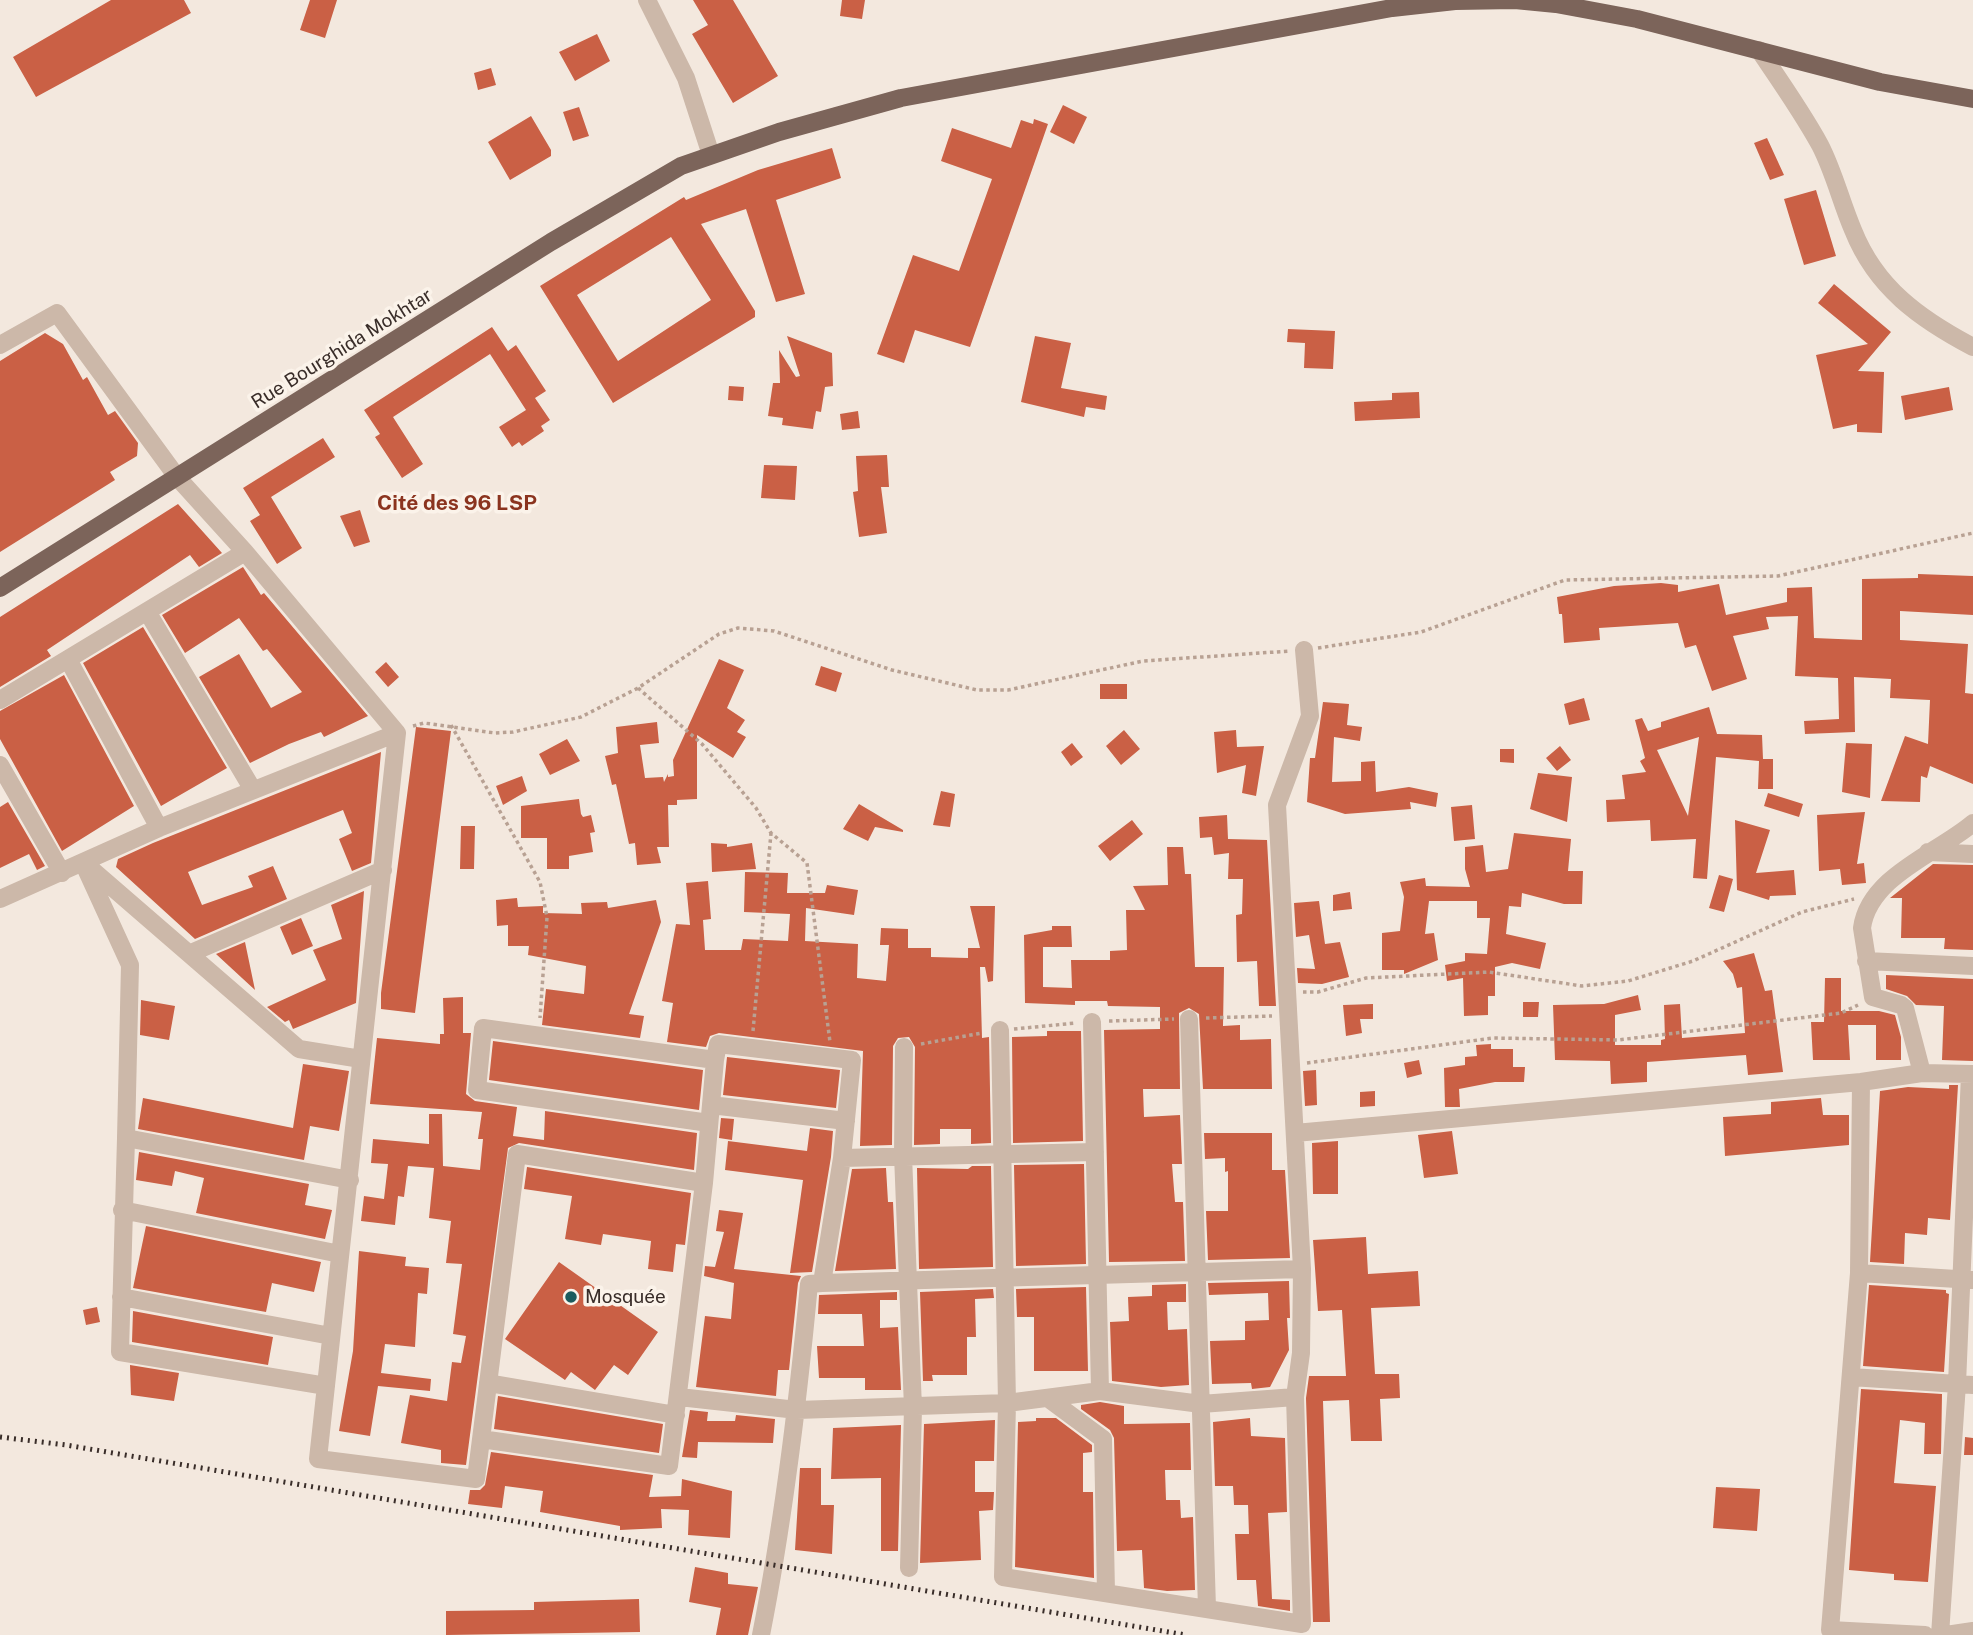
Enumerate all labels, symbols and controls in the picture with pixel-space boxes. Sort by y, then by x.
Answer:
street label: Rue Bourghida Mokhtar [247,284,437,414]
district label: Cité des 96 LSP [377,491,537,517]
place label: Mosquée [585,1286,666,1308]
marker: Mosquée [563,1289,579,1305]

